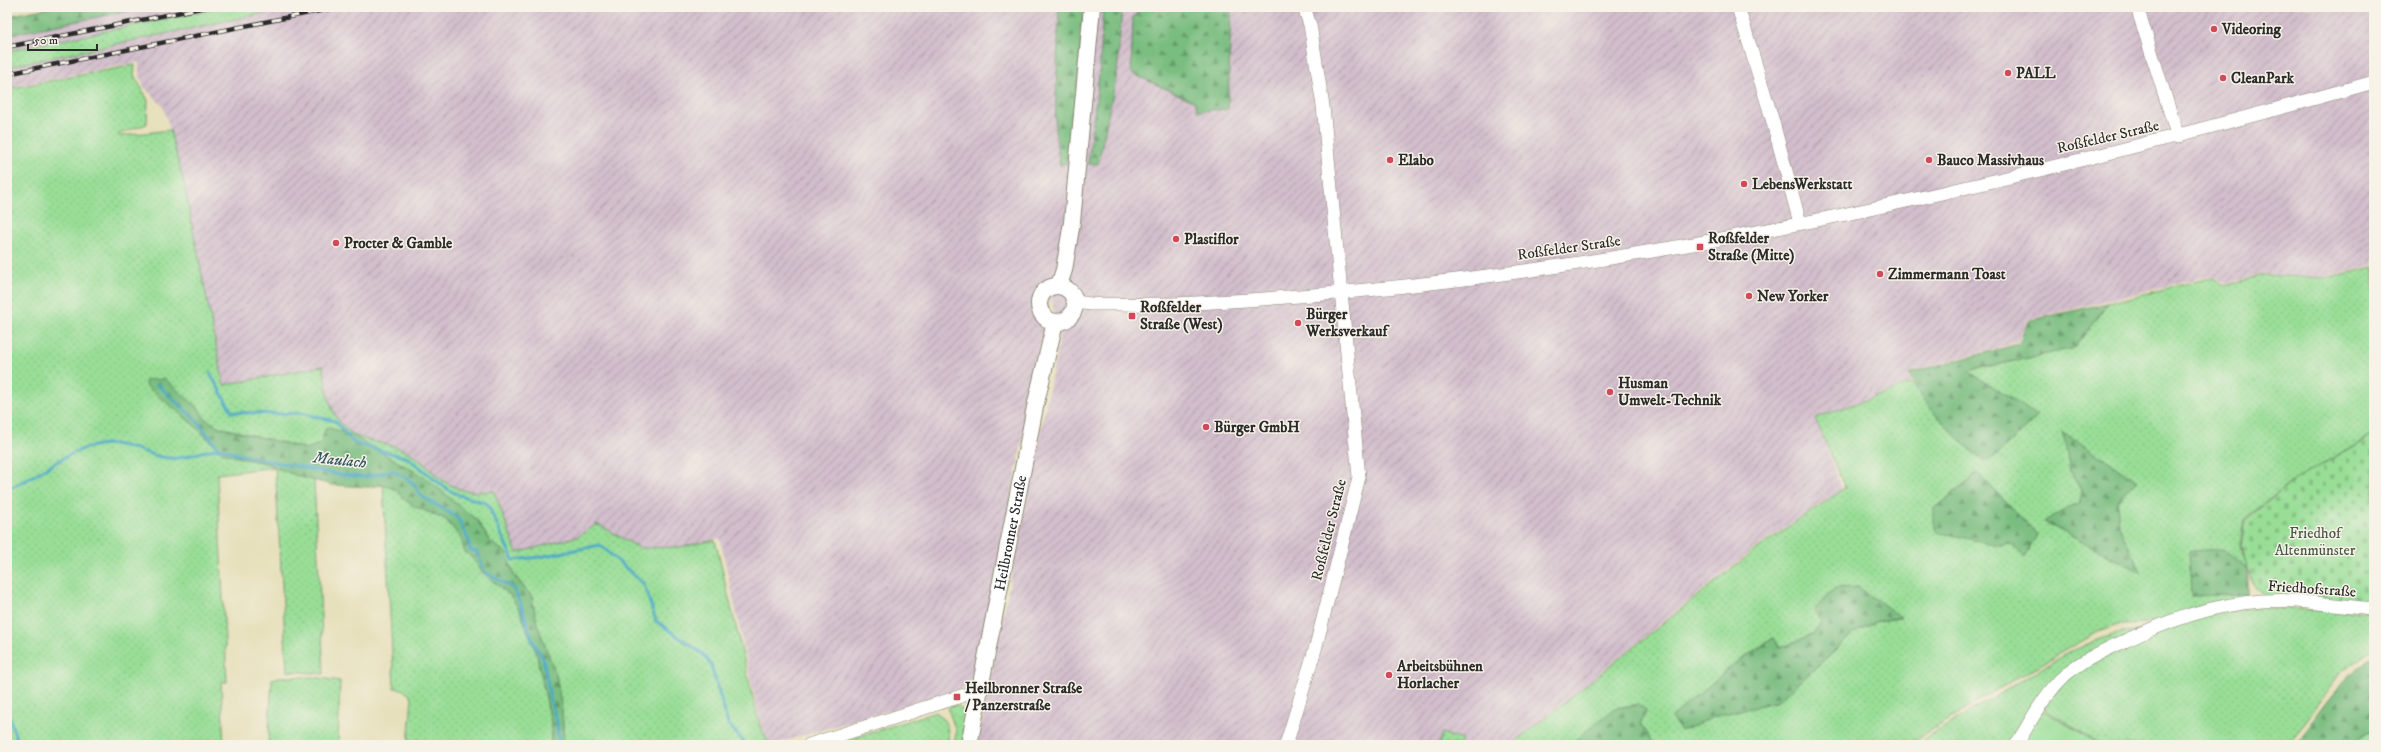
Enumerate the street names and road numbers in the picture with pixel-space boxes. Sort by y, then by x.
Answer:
street label: Roßfelder Straße [2055,116,2161,158]
street label: Roßfelder Straße [1516,231,1622,265]
street label: Heilbronner Straße [990,474,1031,592]
street label: Roßfelder Straße [1307,477,1351,583]
street label: Friedhofstraße [2267,576,2357,602]

